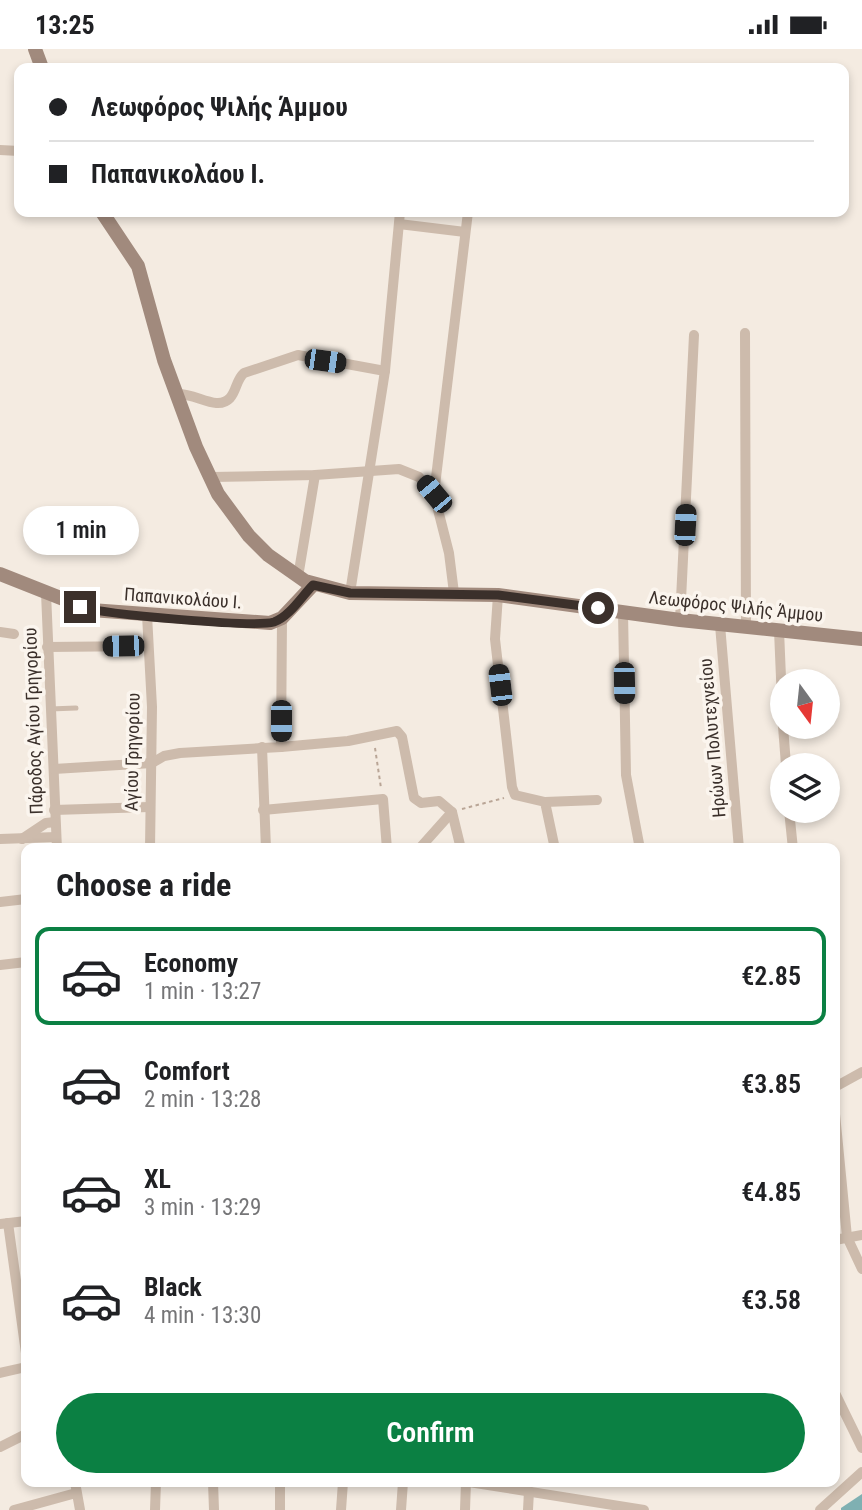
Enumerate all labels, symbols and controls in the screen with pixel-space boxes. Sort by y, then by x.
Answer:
text: 13:25 [35,10,95,40]
text: Λεωφόρος Ψιλής Άμμου [91,92,348,122]
text: Παπανικολάου Ι. [91,159,265,189]
car [303,348,348,374]
car [413,471,456,517]
car [674,503,697,547]
callout: 1 min [22,505,138,554]
text: 1 min [56,517,106,544]
street label: Παπανικολάου Ι. [123,583,243,613]
street label: Λεωφόρος Ψιλής Άμμου [648,586,824,626]
route end [64,591,96,623]
route start [582,592,614,624]
street label: Πάροδος Αγίου Γρηγορίου [19,627,47,815]
car [102,635,145,657]
street label: Ηρώων Πολυτεχνείου [695,657,729,819]
car [614,662,635,704]
car [488,663,513,707]
north arrow [770,669,840,739]
map controls [770,669,840,823]
street label: Αγίου Γρηγορίου [120,693,144,811]
car [271,700,292,742]
button: layers [770,753,840,823]
text: Choose a ride [56,866,231,904]
icon: car [60,945,123,1008]
text: Economy [144,948,238,978]
text: €2.85 [741,961,801,991]
text: 1 min · 13:27 [144,978,261,1005]
icon: car [60,1053,123,1116]
text: Comfort [144,1056,230,1086]
text: €3.85 [741,1069,801,1099]
text: 2 min · 13:28 [144,1086,261,1113]
icon: car [60,1161,123,1224]
text: XL [144,1164,171,1194]
text: €4.85 [741,1177,801,1207]
text: 3 min · 13:29 [144,1194,261,1221]
icon: car [60,1269,123,1332]
text: Black [144,1272,202,1302]
text: €3.58 [741,1285,801,1315]
text: 4 min · 13:30 [144,1302,261,1329]
button: Confirm [56,1393,805,1473]

